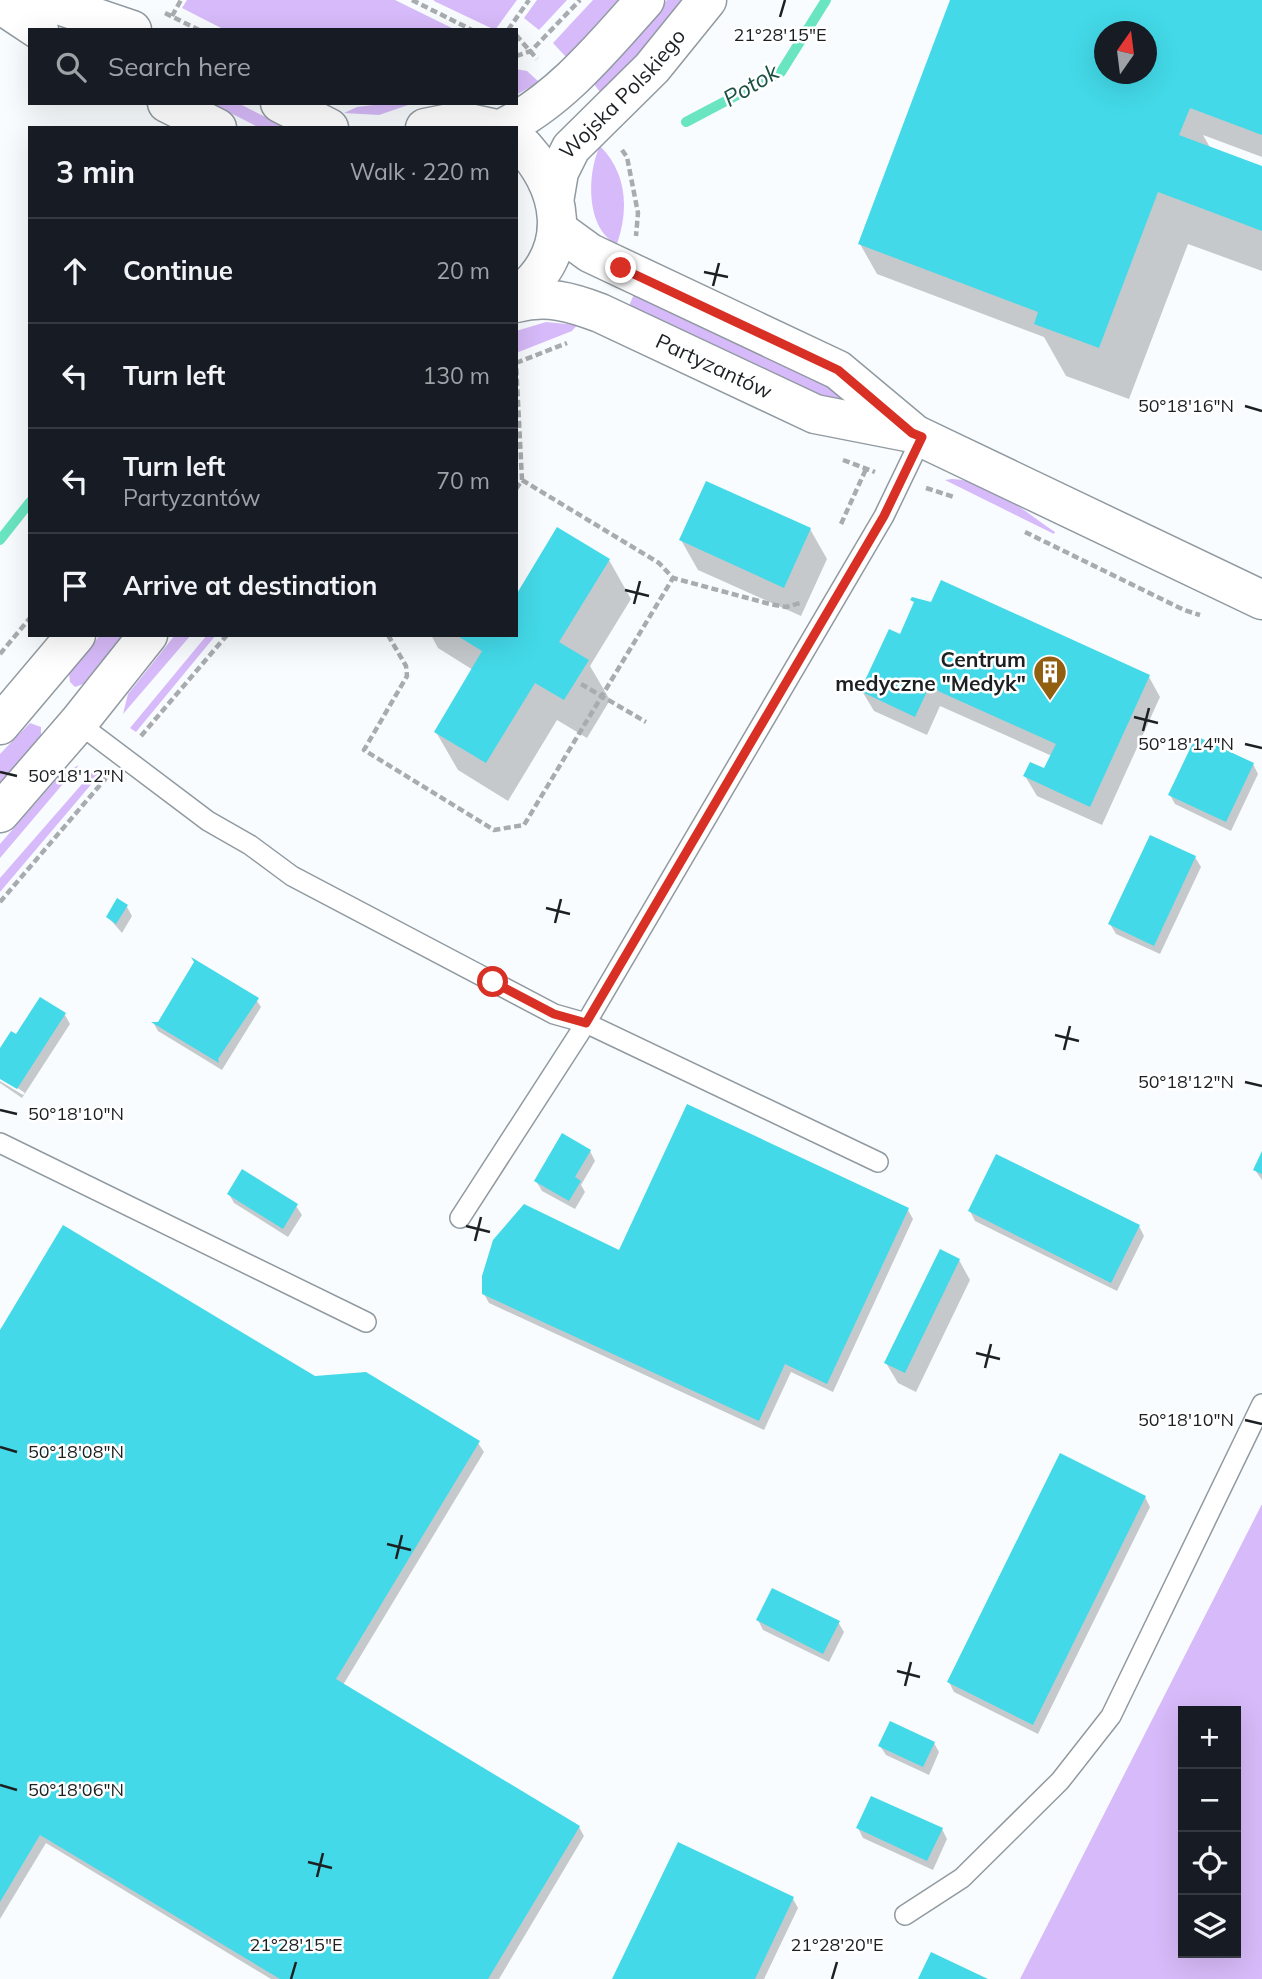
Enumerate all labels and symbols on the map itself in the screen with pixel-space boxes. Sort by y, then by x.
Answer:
north arrow [1094,21,1157,84]
street label: Wojska Polskiego [554,23,691,164]
text: 21°28'15"E [733,23,827,46]
water label: Potok [717,56,785,113]
route end [605,252,636,283]
street label: Partyzantów [652,327,777,404]
text: 50°18'16"N [1138,394,1234,417]
place label: Centrum medyczne "Medyk" [835,646,1026,696]
building icon: Centrum medyczne "Medyk" [1031,653,1069,702]
text: 50°18'14"N [1138,732,1234,755]
text: 50°18'12"N [28,764,124,787]
route start [477,966,508,997]
text: 50°18'12"N [1138,1070,1234,1093]
text: 50°18'10"N [28,1102,124,1125]
text: 50°18'10"N [1138,1408,1234,1431]
text: 50°18'08"N [28,1440,124,1463]
text: 50°18'06"N [28,1778,124,1801]
text: 21°28'15"E [249,1933,343,1956]
text: 21°28'20"E [790,1933,884,1956]

